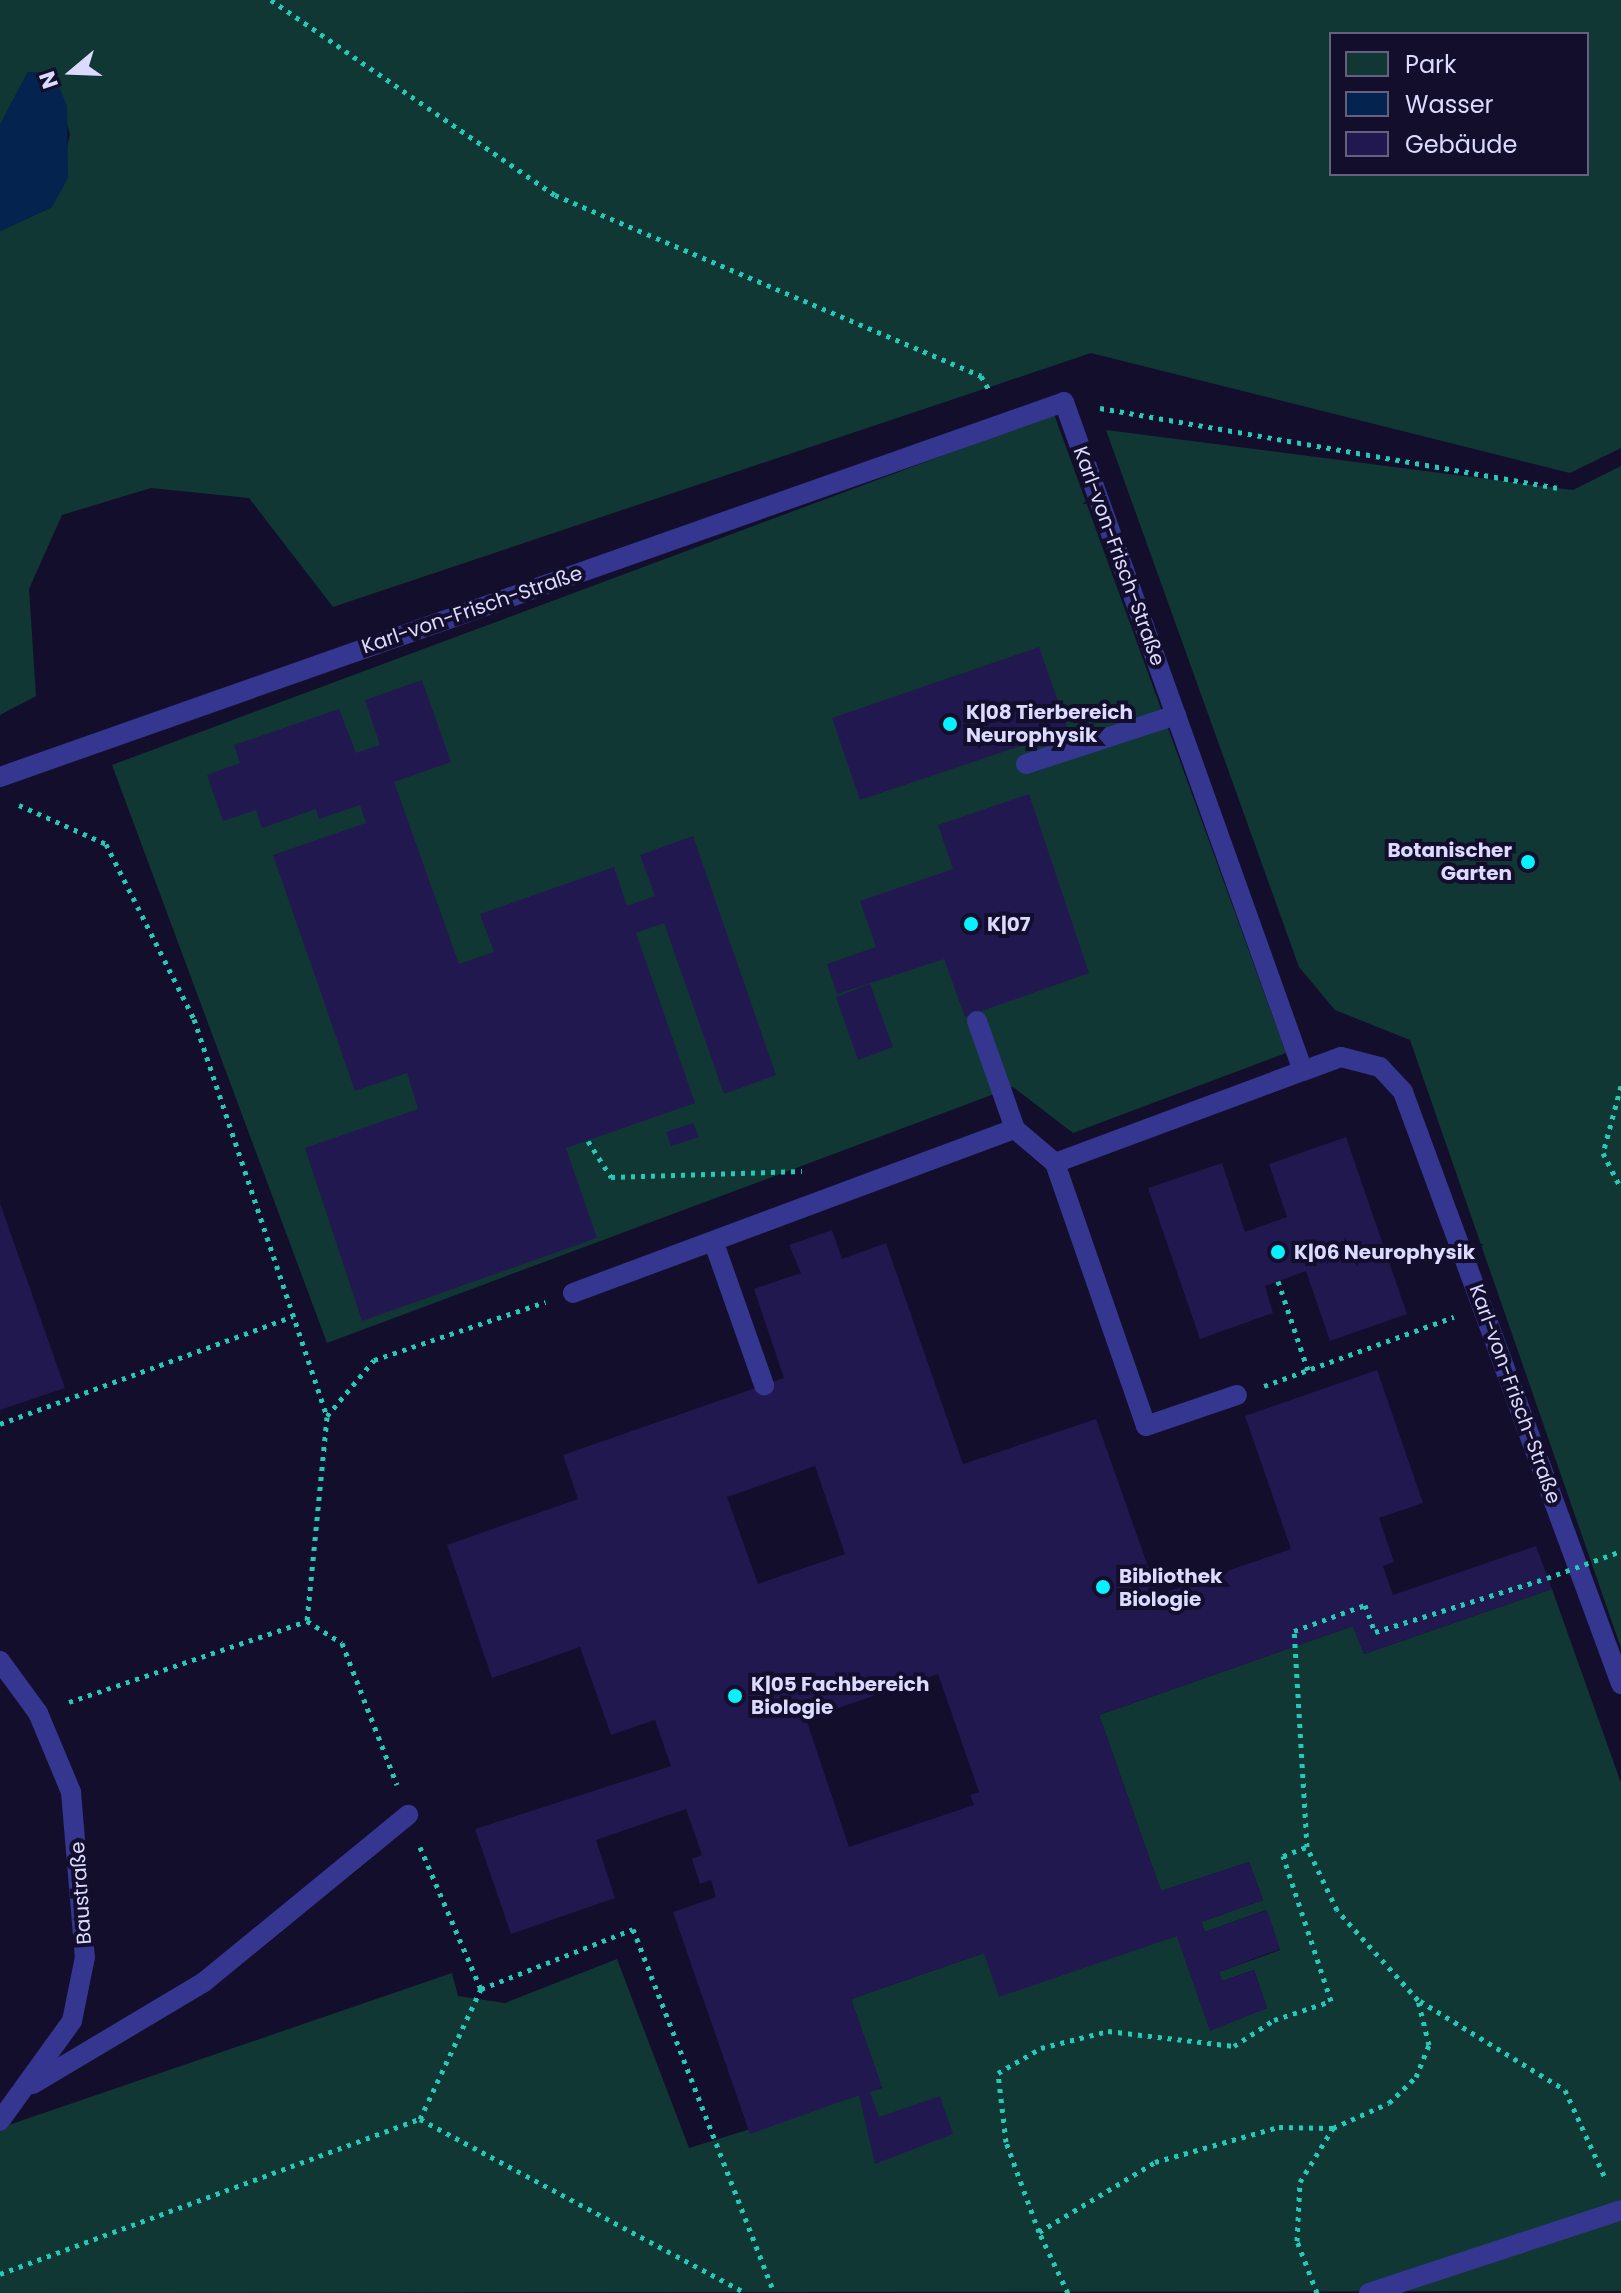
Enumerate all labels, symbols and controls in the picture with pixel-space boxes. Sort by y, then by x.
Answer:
north arrow [32,32,112,112]
legend [1329,32,1589,176]
text: Park [1405,48,1456,81]
text: N [31,67,66,93]
text: Wasser [1405,88,1494,121]
text: Gebäude [1405,128,1517,161]
street label: Karl-von-Frisch-Straße [1068,443,1170,669]
street label: Karl-von-Frisch-Straße [359,561,585,659]
place label: K|08 Tierbereich Neurophysik [966,700,1133,747]
marker: K|08 Tierbereich Neurophysik [941,715,959,733]
place label: Botanischer Garten [1387,838,1512,885]
marker: Botanischer Garten [1519,853,1537,871]
place label: K|07 [987,912,1030,936]
marker: K|07 [962,915,980,933]
place label: K|06 Neurophysik [1294,1240,1475,1264]
marker: K|06 Neurophysik [1269,1243,1287,1261]
street label: Karl-von-Frisch-Straße [1464,1281,1566,1507]
place label: Bibliothek Biologie [1119,1564,1222,1611]
marker: Bibliothek Biologie [1094,1578,1112,1596]
place label: K|05 Fachbereich Biologie [751,1672,929,1719]
marker: K|05 Fachbereich Biologie [726,1687,744,1705]
street label: Baustraße [65,1841,97,1945]

